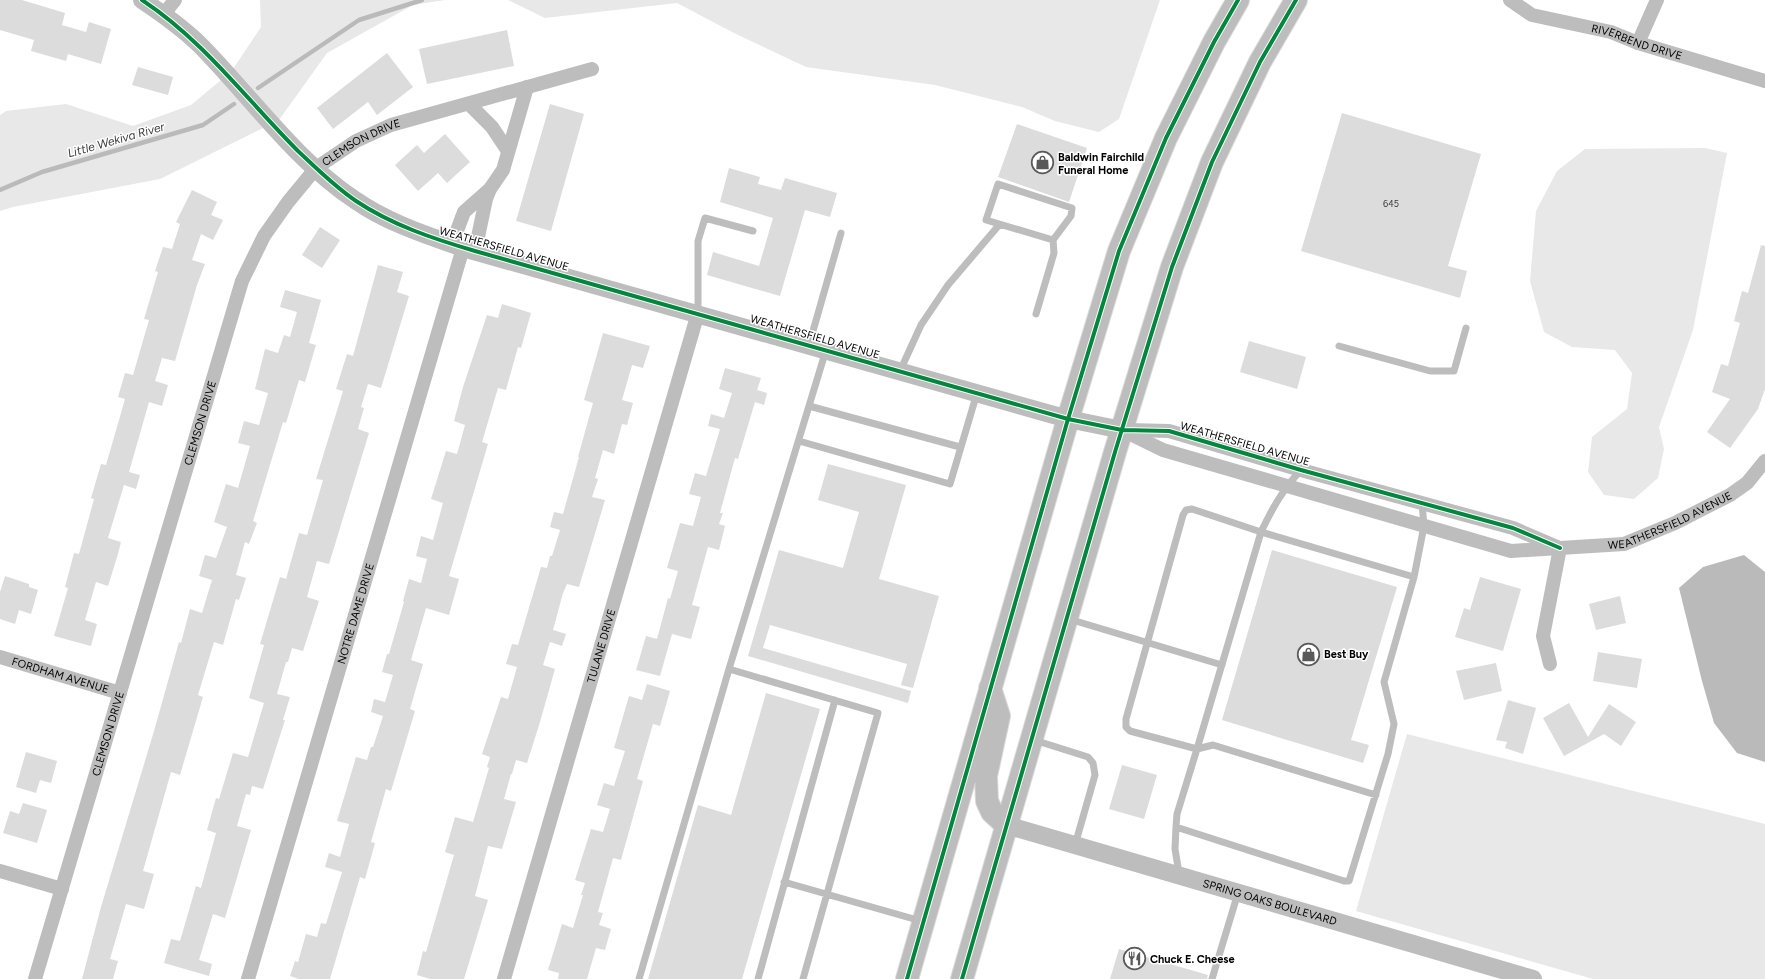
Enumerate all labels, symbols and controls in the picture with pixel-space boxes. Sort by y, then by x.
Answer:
street label: RIVERBEND DRIVE [1590,21,1684,62]
street label: CLEMSON DRIVE [319,116,402,169]
water label: Little Wekiva River [66,119,167,160]
shop icon: Baldwin Fairchild Funeral Home [1030,150,1056,176]
place label: Baldwin Fairchild Funeral Home [1058,151,1144,177]
house number: 645 [1383,198,1399,209]
street label: WEATHERSFIELD AVENUE [438,224,570,274]
street label: WEATHERSFIELD AVENUE [749,312,881,362]
street label: CLEMSON DRIVE [181,379,219,467]
street label: WEATHERSFIELD AVENUE [1179,419,1311,469]
street label: WEATHERSFIELD AVENUE [1607,489,1734,551]
street label: NOTRE DAME DRIVE [335,562,376,665]
street label: TULANE DRIVE [584,607,618,684]
shop icon: Best Buy [1296,641,1322,667]
place label: Best Buy [1324,648,1369,661]
street label: FORDHAM AVENUE [10,654,110,696]
street label: CLEMSON DRIVE [89,690,126,777]
street label: SPRING OAKS BOULEVARD [1201,876,1339,928]
restaurant icon: Chuck E. Cheese [1122,946,1148,972]
place label: Chuck E. Cheese [1150,953,1235,966]

